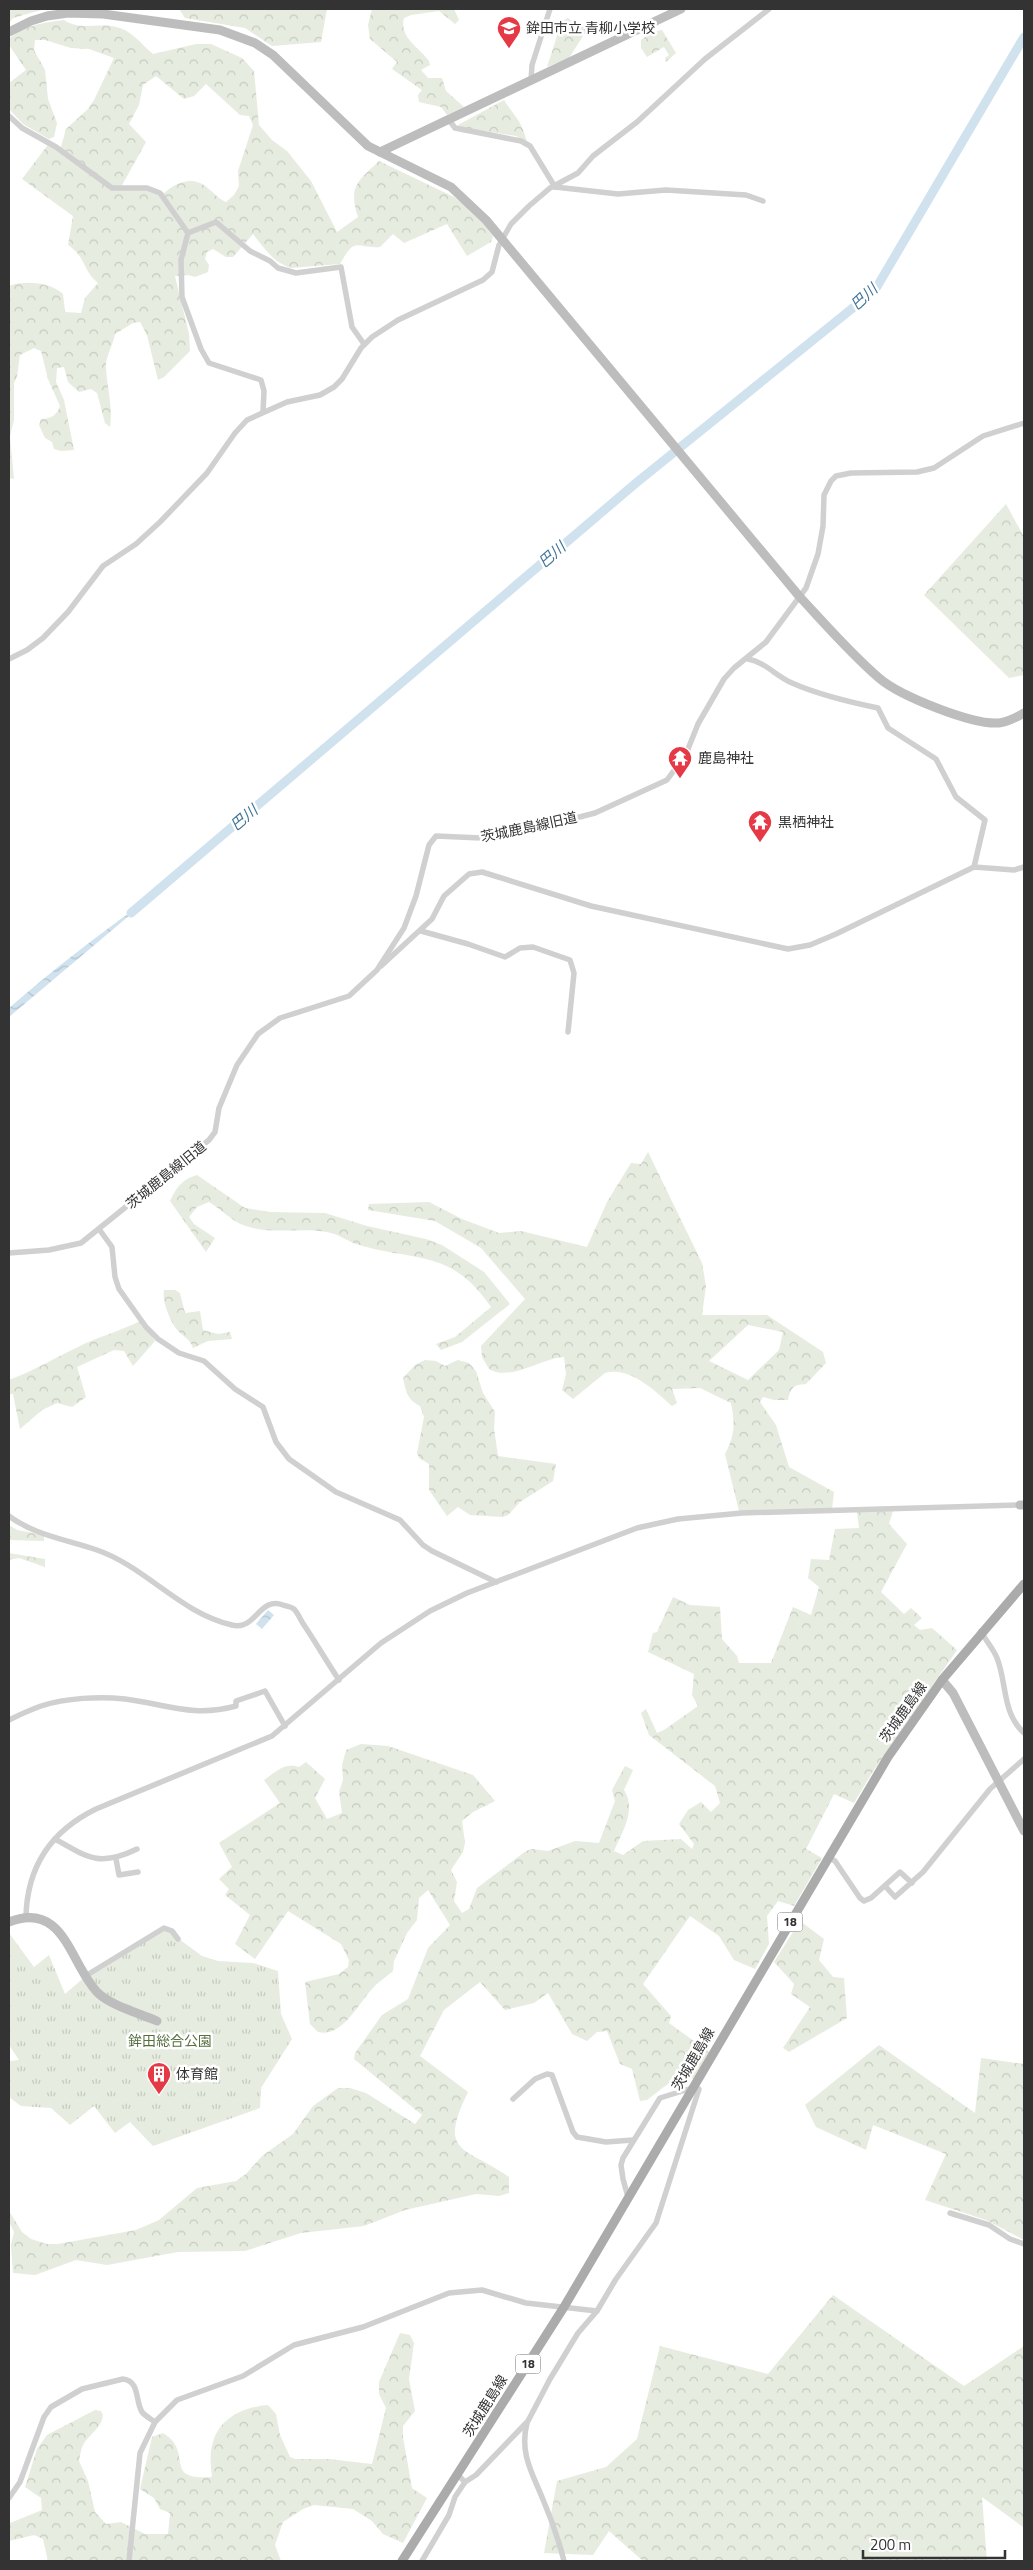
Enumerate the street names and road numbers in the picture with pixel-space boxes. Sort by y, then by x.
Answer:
street label: 茨城鹿島線旧道 [479,806,579,847]
street label: 茨城鹿島線旧道 [121,1136,210,1214]
street label: 茨城鹿島線 [874,1677,931,1746]
road number: 18 [778,1912,802,1931]
street label: 茨城鹿島線 [666,2023,719,2094]
road number: 18 [516,2354,540,2374]
street label: 茨城鹿島線 [457,2370,512,2441]

